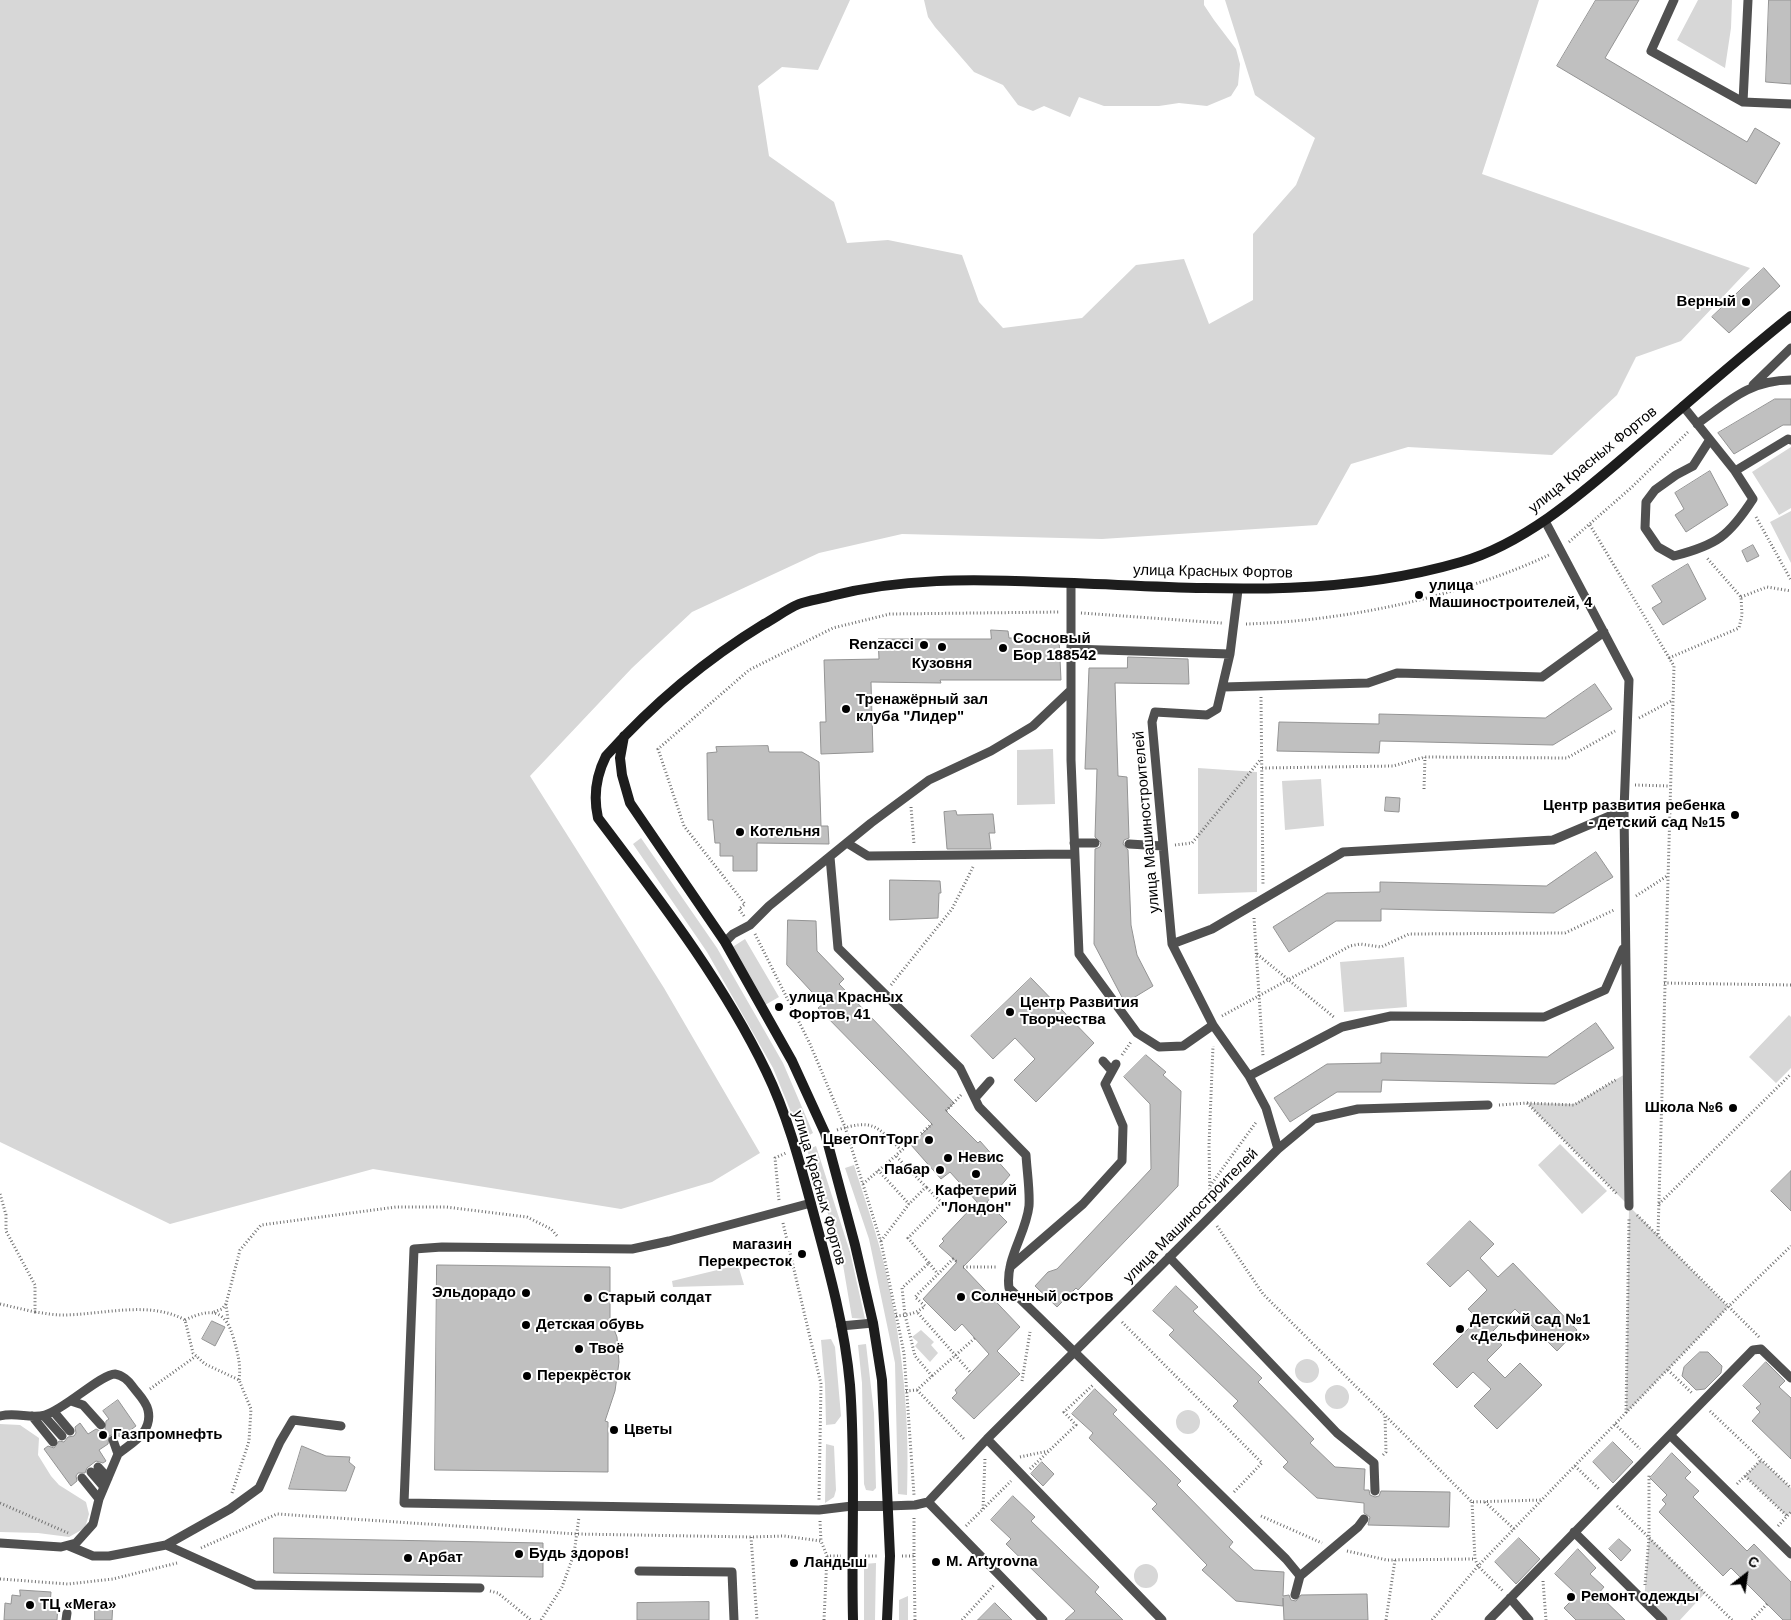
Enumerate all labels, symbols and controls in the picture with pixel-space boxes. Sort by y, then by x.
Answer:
place label: Верный [1677,293,1736,311]
marker: Верный [1740,296,1752,308]
street label: улица Красных Фортов [1525,403,1661,517]
street label: улица Красных Фортов [1133,562,1293,582]
place label: улица Машиностроителей, 4 [1429,577,1592,612]
marker: улица Машиностроителей, 4 [1413,589,1425,601]
place label: Сосновый Бор 188542 [1013,630,1096,665]
place label: Renzacci [849,636,914,654]
marker: Renzacci [918,639,930,651]
marker: Кузовня [936,641,948,653]
marker: Сосновый Бор 188542 [997,642,1009,654]
place label: Кузовня [912,655,972,673]
place label: Тренажёрный зал клуба "Лидер" [856,691,988,726]
marker: Тренажёрный зал клуба "Лидер" [840,703,852,715]
street label: улица Машиностроителей [1130,730,1164,914]
place label: Центр развития ребенка - детский сад №15 [1543,797,1725,832]
marker: Центр развития ребенка - детский сад №15 [1729,809,1741,821]
place label: Котельня [750,823,820,841]
marker: Котельня [734,826,746,838]
place label: улица Красных Фортов, 41 [789,989,903,1024]
place label: Центр Развития Творчества [1020,994,1139,1029]
marker: улица Красных Фортов, 41 [773,1001,785,1013]
marker: Центр Развития Творчества [1004,1006,1016,1018]
place label: Школа №6 [1645,1099,1723,1117]
marker: Школа №6 [1727,1102,1739,1114]
street label: улица Красных Фортов [788,1109,850,1267]
place label: ЦветОптТорг [823,1131,919,1149]
marker: ЦветОптТорг [923,1134,935,1146]
street label: улица Машиностроителей [1120,1145,1262,1287]
place label: Невис [958,1149,1004,1167]
marker: Невис [942,1152,954,1164]
place label: Пабар [884,1161,930,1179]
marker: Пабар [934,1164,946,1176]
marker: Кафетерий "Лондон" [970,1168,982,1180]
place label: Кафетерий "Лондон" [935,1182,1017,1217]
place label: магазин Перекресток [698,1236,792,1271]
marker: магазин Перекресток [796,1248,808,1260]
place label: Эльдорадо [432,1284,516,1302]
marker: Эльдорадо [520,1287,532,1299]
place label: Солнечный остров [971,1288,1113,1306]
place label: Старый солдат [598,1289,712,1307]
marker: Солнечный остров [955,1291,967,1303]
marker: Старый солдат [582,1292,594,1304]
place label: Детский сад №1 «Дельфиненок» [1470,1311,1590,1346]
place label: Детская обувь [536,1316,644,1334]
marker: Детская обувь [520,1319,532,1331]
marker: Детский сад №1 «Дельфиненок» [1454,1323,1466,1335]
place label: Твоё [589,1340,624,1358]
marker: Твоё [573,1343,585,1355]
place label: Перекрёсток [537,1367,631,1385]
marker: Перекрёсток [521,1370,533,1382]
place label: Цветы [624,1421,672,1439]
marker: Цветы [608,1424,620,1436]
place label: Газпромнефть [113,1426,222,1444]
marker: Газпромнефть [97,1429,109,1441]
place label: Будь здоров! [529,1545,629,1563]
marker: Будь здоров! [513,1548,525,1560]
place label: Арбат [418,1549,463,1567]
north arrow [1721,1550,1771,1600]
marker: Арбат [402,1552,414,1564]
place label: M. Artyrovna [946,1553,1038,1571]
text: С [1745,1553,1762,1571]
place label: Ландыш [804,1554,867,1572]
marker: M. Artyrovna [930,1556,942,1568]
marker: Ландыш [788,1557,800,1569]
place label: Ремонт одежды [1581,1588,1699,1606]
marker: Ремонт одежды [1565,1591,1577,1603]
place label: ТЦ «Мега» [40,1596,116,1614]
marker: ТЦ «Мега» [24,1599,36,1611]

